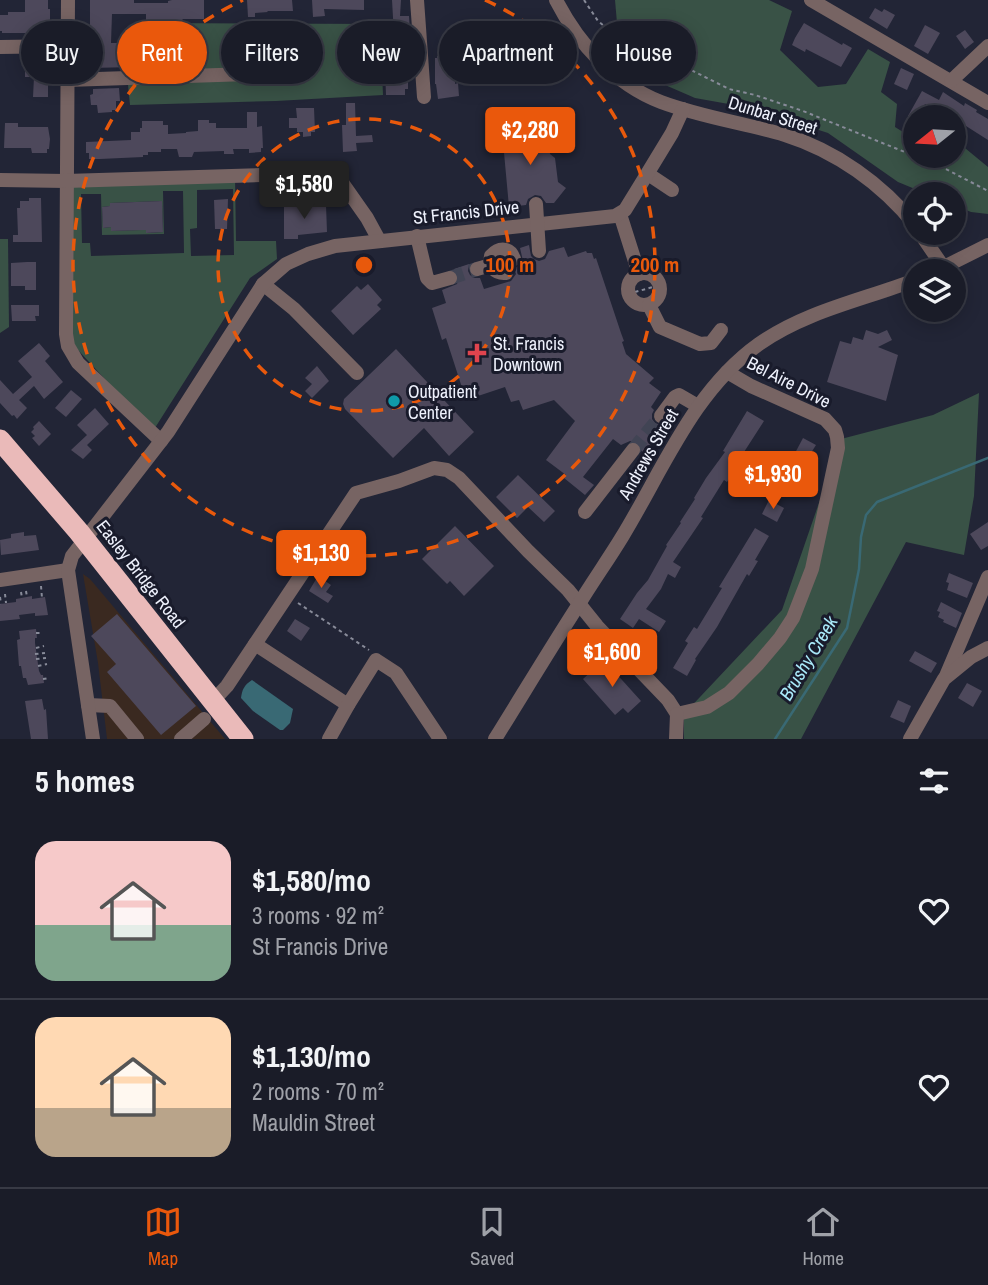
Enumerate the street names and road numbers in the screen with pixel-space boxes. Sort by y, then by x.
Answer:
street label: Dunbar Street [725,90,821,140]
street label: St Francis Drive [412,194,520,230]
street label: Bel Aire Drive [743,350,835,414]
street label: Andrews Street [611,404,684,505]
street label: Easley Bridge Road [91,515,191,633]

